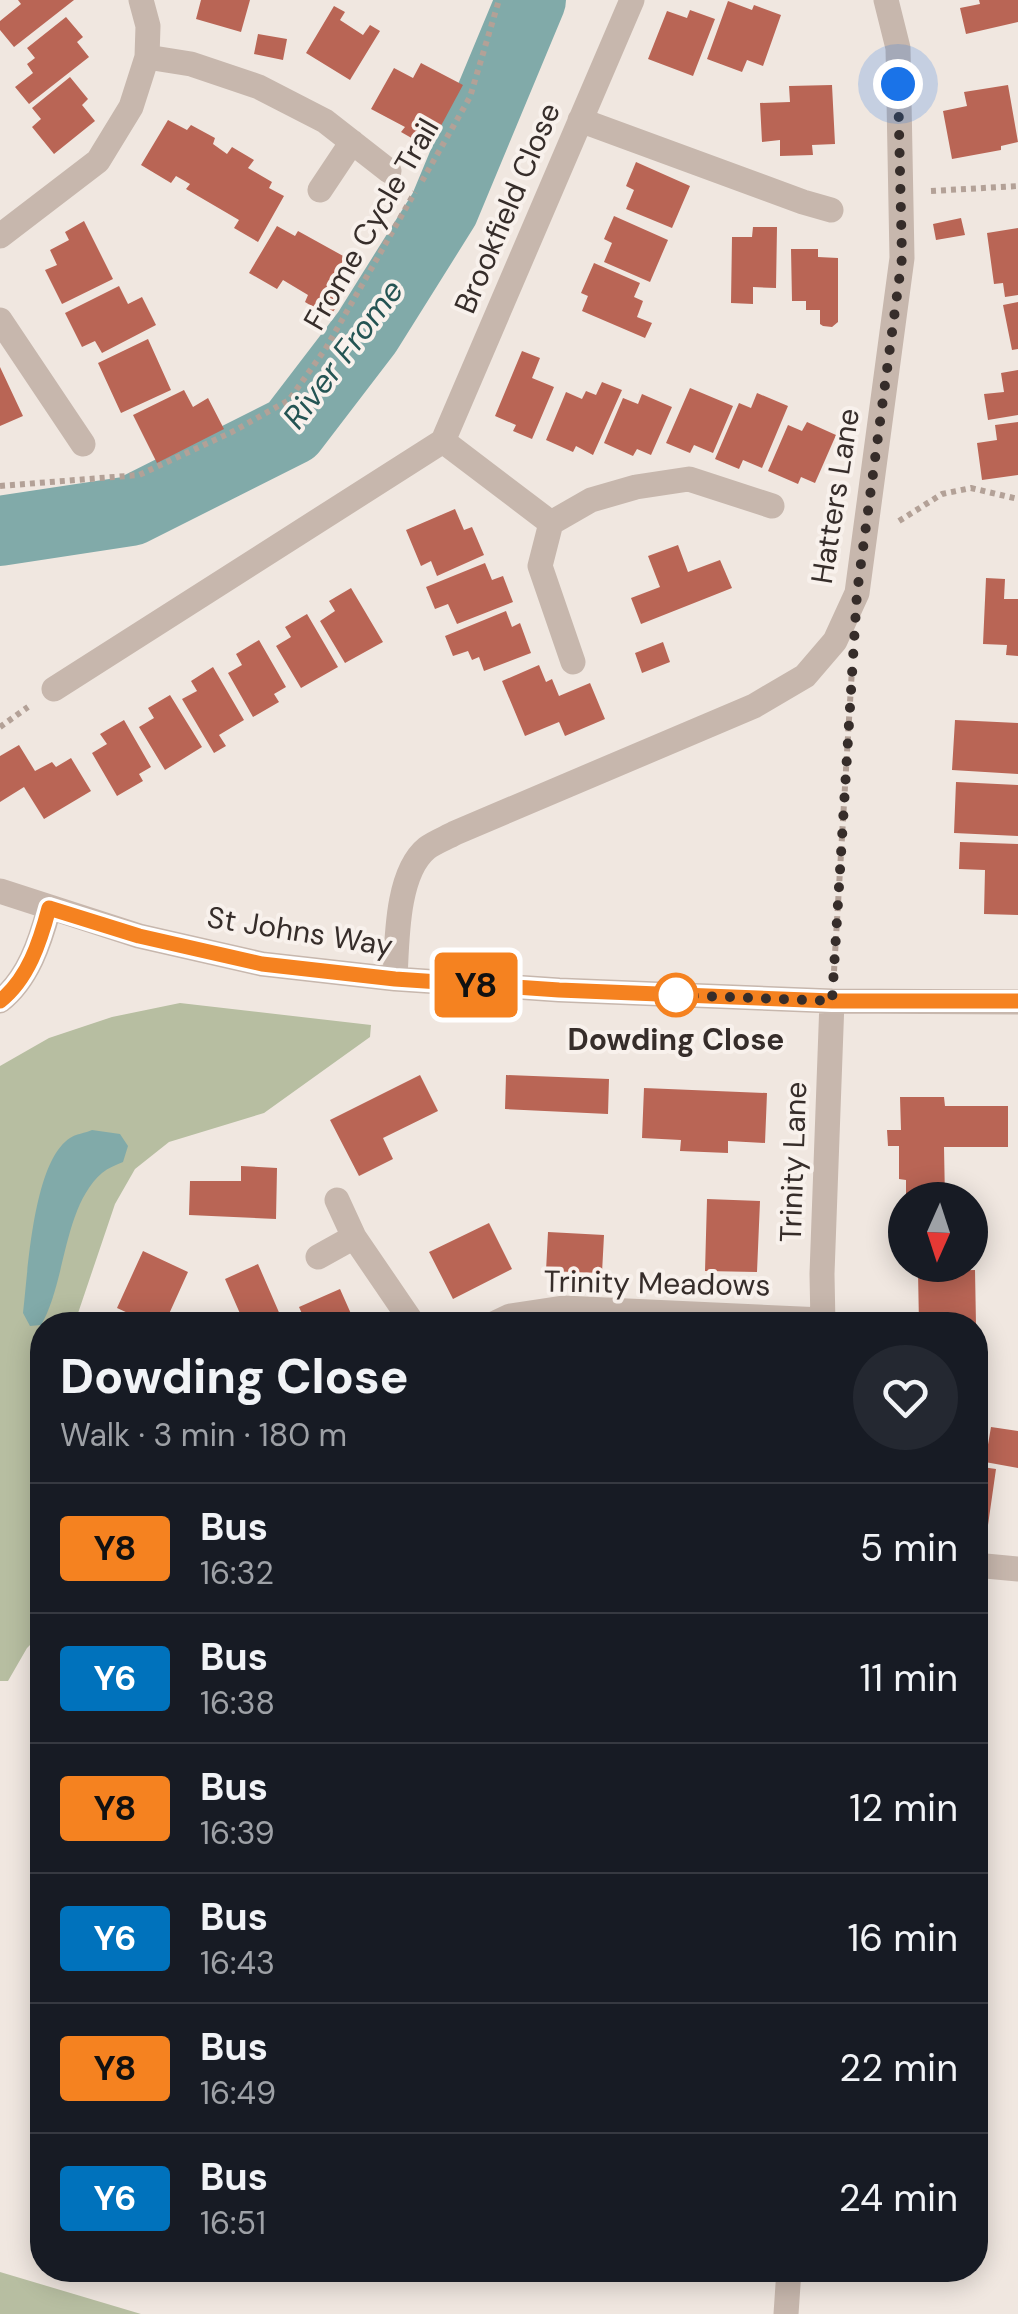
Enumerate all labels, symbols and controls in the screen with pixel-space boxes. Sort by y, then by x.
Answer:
your location [873,59,923,109]
street label: Brookfield Close [445,97,569,319]
street label: Frome Cycle Trail [295,111,447,337]
water label: River Frome [273,271,413,437]
street label: Hatters Lane [802,406,868,586]
street label: St Johns Way [204,897,396,965]
line badge: Y8 [431,952,521,1018]
text: Y8 [455,962,497,1008]
marker: Dowding Close [655,974,697,1016]
place label: Dowding Close [568,1020,784,1059]
street label: Trinity Lane [771,1081,815,1243]
north arrow [888,1182,988,1282]
map controls [888,1182,988,1282]
street label: Trinity Meadows [543,1262,771,1304]
text: Dowding Close [60,1345,409,1408]
button: heart [853,1345,958,1450]
text: Walk · 3 min · 180 m [60,1414,347,1456]
text: Bus [200,1502,268,1552]
text: 5 min [860,1523,958,1573]
text: Y8 [94,1525,136,1571]
text: 16:32 [200,1552,274,1594]
text: Bus [200,1632,268,1682]
text: 11 min [859,1653,958,1703]
text: Y6 [94,1655,136,1701]
text: 16:38 [200,1682,275,1724]
text: Bus [200,1762,268,1812]
text: 12 min [849,1783,958,1833]
text: Y8 [94,1785,136,1831]
text: 16:39 [200,1812,275,1854]
text: Bus [200,1892,268,1942]
text: 16 min [847,1913,958,1963]
text: Y6 [94,1915,136,1961]
text: 16:43 [200,1942,275,1984]
text: Bus [200,2022,268,2072]
text: 22 min [839,2043,958,2093]
text: Y8 [94,2045,136,2091]
text: 16:49 [200,2072,276,2114]
text: Bus [200,2152,268,2202]
text: 24 min [839,2173,958,2223]
text: Y6 [94,2175,136,2221]
text: 16:51 [200,2202,266,2244]

